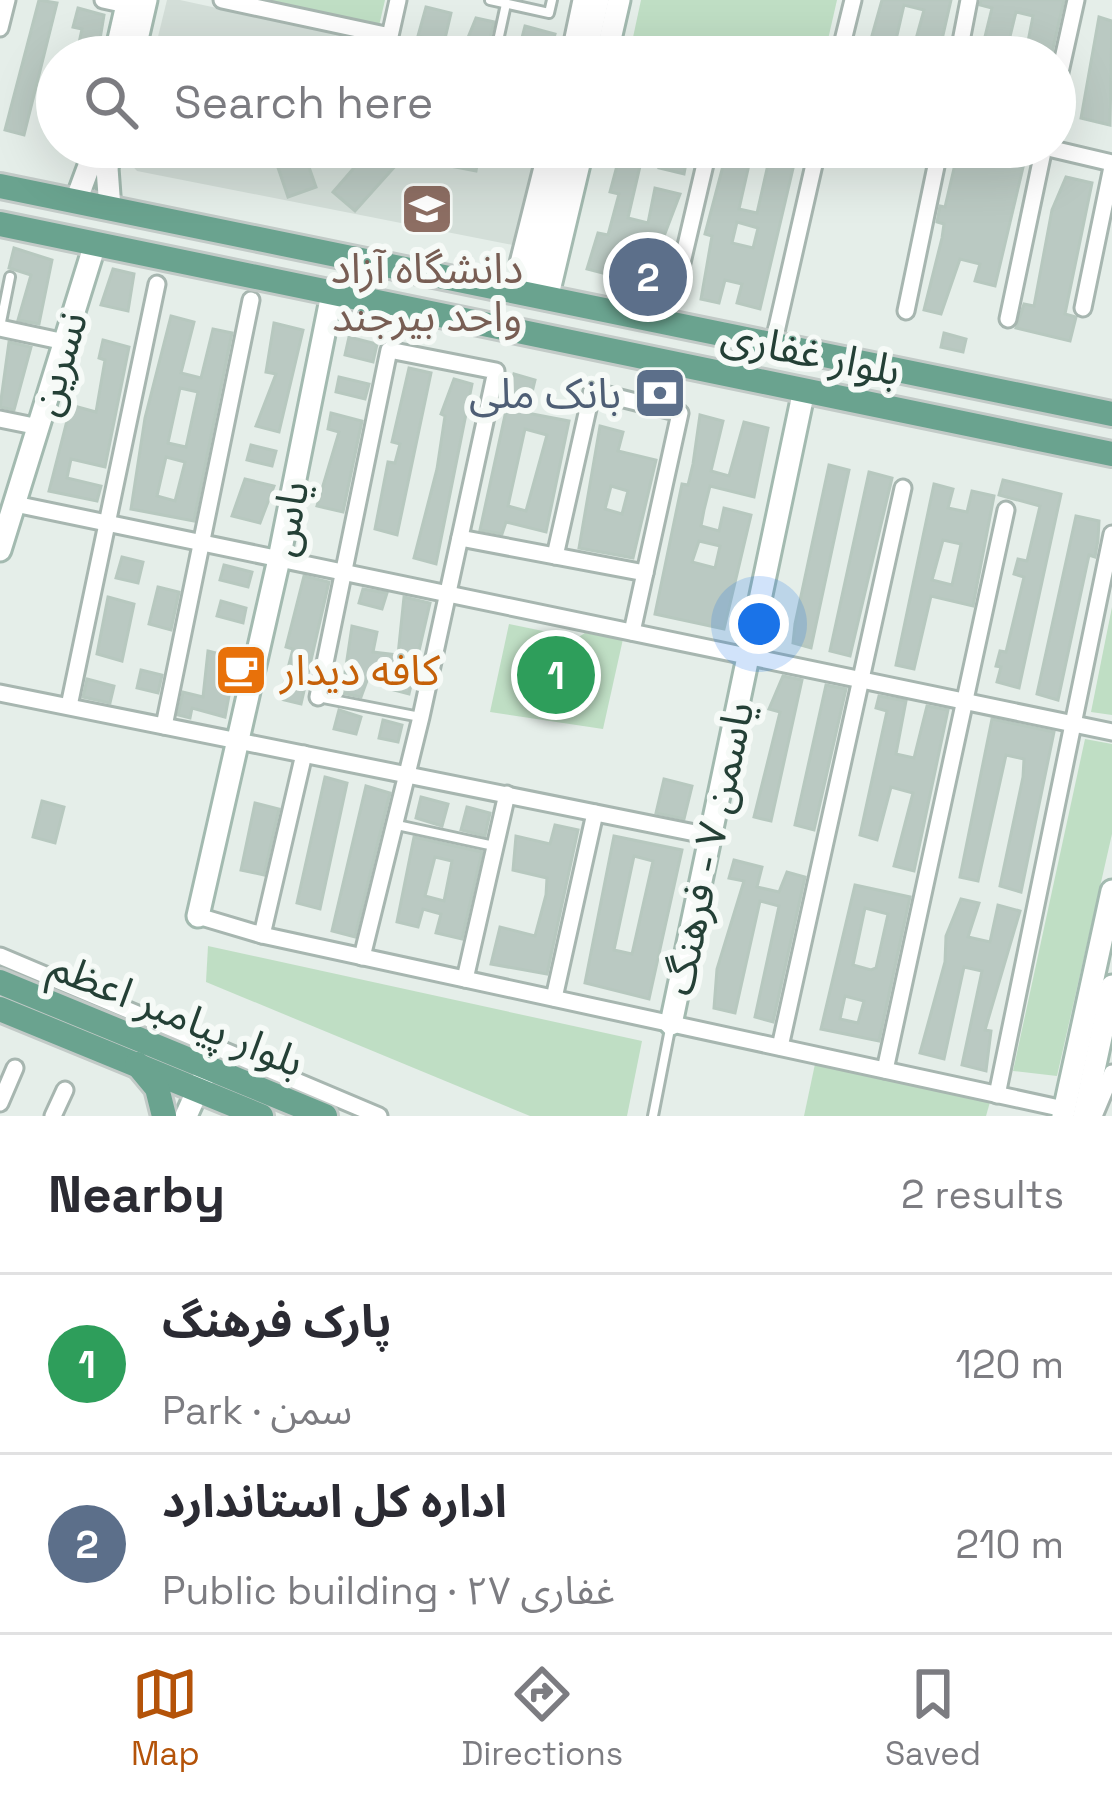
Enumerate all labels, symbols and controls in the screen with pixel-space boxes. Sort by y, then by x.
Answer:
search box [36,36,1076,168]
icon: search [78,69,144,135]
text: Search here [174,74,433,131]
school or university icon: دانشگاه آزاد واحد بیرجند [399,181,455,237]
pin: 2 [609,232,687,322]
place label: دانشگاه آزاد واحد بیرجند [331,242,523,343]
street label: نسرین [18,305,99,421]
street label: بلوار غفاری [717,308,905,397]
bank icon: بانک ملی [632,365,688,421]
place label: بانک ملی [469,367,621,420]
street label: یاس [254,476,321,560]
your location [729,594,789,654]
pin: 1 [517,630,595,720]
cafe icon: کافه دیدار [213,642,269,698]
place label: کافه دیدار [278,644,441,697]
street label: یاسمن ۷ - فرهنگ [651,696,765,1000]
street label: بلوار پیامبر اعظم [40,939,311,1093]
text: Nearby [48,1162,225,1227]
text: 2 results [901,1170,1064,1219]
text: پارک فرهنگ [162,1293,392,1350]
text: 1 [78,1340,96,1389]
text: 120 m [956,1340,1064,1389]
text: Park · سمن [162,1386,352,1435]
text: اداره کل استاندارد [162,1473,507,1530]
text: 2 [75,1520,99,1569]
text: 210 m [956,1520,1064,1569]
text: Public building · غفاری ۲۷ [162,1566,615,1615]
tab: Map [131,1661,200,1775]
tab: Directions [461,1661,623,1775]
tab: Saved [885,1661,981,1775]

